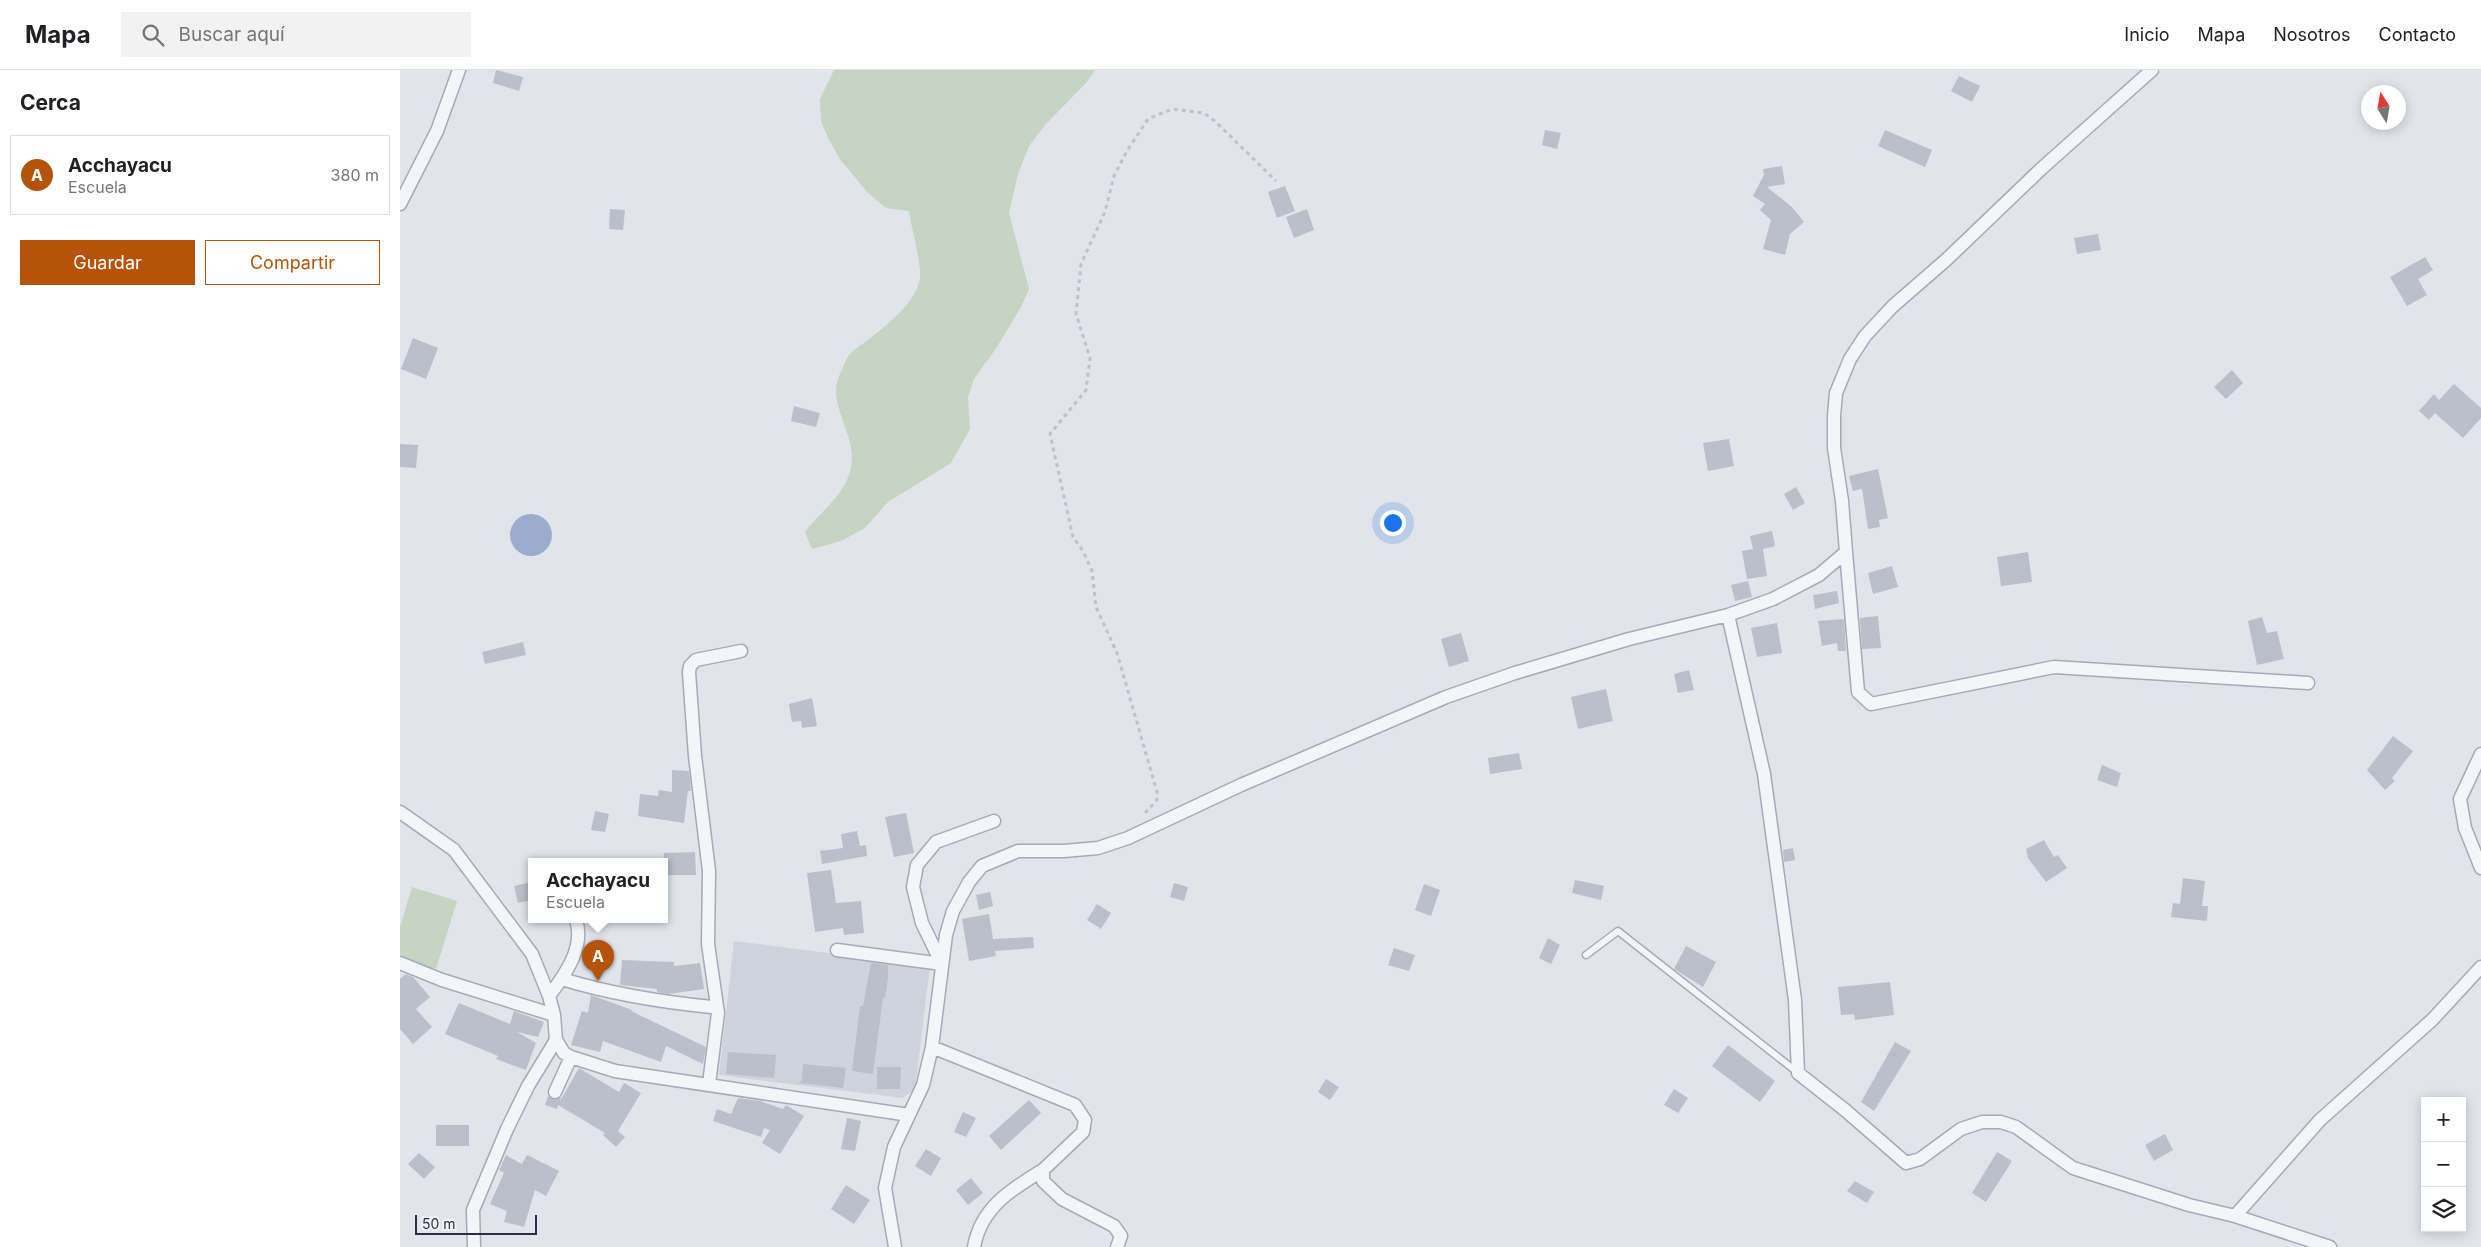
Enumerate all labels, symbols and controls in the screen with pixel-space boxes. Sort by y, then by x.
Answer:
search box [121,12,471,57]
text: Mapa [25,20,91,49]
icon: search [139,21,167,49]
text: Buscar aquí [179,23,285,46]
text: Inicio [2124,24,2170,45]
text: Mapa [2198,24,2245,45]
text: Nosotros [2273,24,2351,45]
text: Contacto [2379,24,2456,45]
north arrow [2361,85,2406,130]
text: Cerca [20,90,81,115]
text: Acchayacu [68,154,172,177]
text: A [31,165,43,185]
text: 380 m [331,165,379,185]
text: Escuela [68,177,127,197]
button: Guardar [20,240,195,285]
button: Compartir [205,240,380,285]
your location [1380,510,1406,536]
popup [528,858,668,923]
text: Acchayacu [546,869,650,892]
text: Escuela [546,892,605,912]
pin: A [582,940,614,981]
map controls [2421,1097,2466,1232]
button: + [2421,1097,2466,1142]
button: − [2421,1142,2466,1187]
button: layers [2421,1187,2466,1232]
scale bar [415,1212,538,1235]
text: 50 m [422,1215,456,1232]

